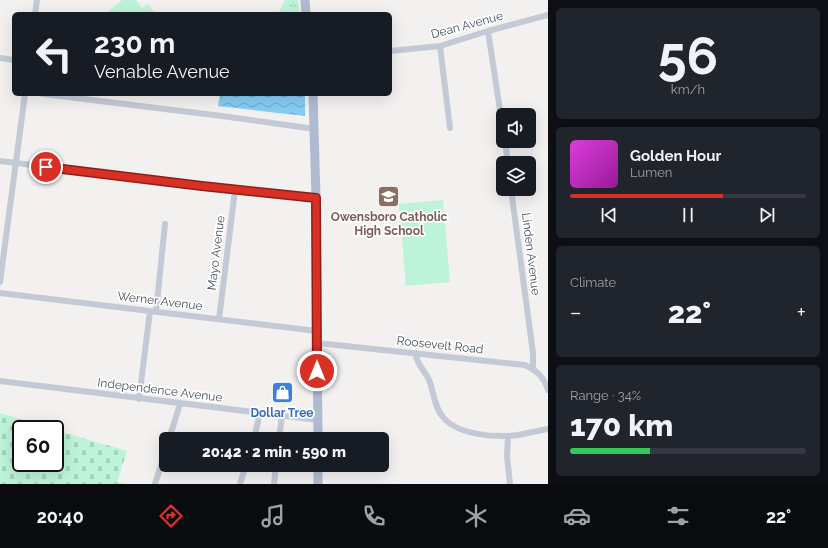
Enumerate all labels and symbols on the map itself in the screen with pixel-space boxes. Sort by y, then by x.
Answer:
street label: Dean Avenue [429,9,505,41]
pin [29,150,63,184]
school or university icon: Owensboro Catholic High School [376,183,402,209]
place label: Owensboro Catholic High School [331,210,448,238]
street label: Linden Avenue [519,212,543,296]
street label: Mayo Avenue [204,215,228,291]
street label: Werner Avenue [117,289,203,313]
street label: Roosevelt Road [396,333,484,357]
position arrow [296,350,338,392]
street label: Independence Avenue [97,375,223,405]
shop icon: Dollar Tree [269,379,295,405]
place label: Dollar Tree [250,406,314,420]
speed limit sign: 60 [12,420,64,472]

